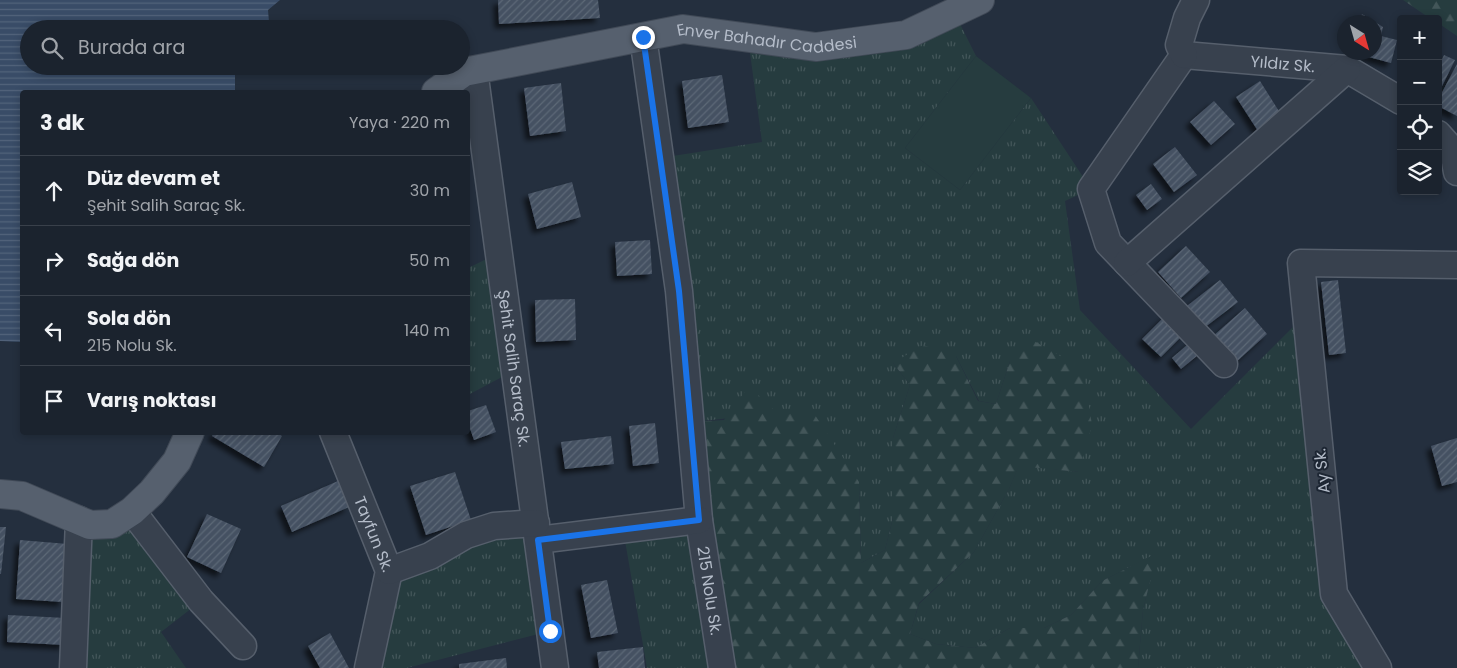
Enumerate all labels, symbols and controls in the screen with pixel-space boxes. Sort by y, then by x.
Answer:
north arrow [1337,15,1382,60]
map controls [1397,15,1442,195]
button: + [1397,15,1442,60]
street label: Enver Bahadır Caddesi [675,17,858,59]
search box [20,20,470,75]
route end [632,26,655,49]
icon: search [38,34,66,62]
text: Burada ara [78,34,185,61]
street label: Yıldız Sk. [1249,49,1316,78]
button: − [1397,60,1442,105]
button: locate [1397,105,1442,150]
text: 3 dk [40,108,84,137]
text: Yaya · 220 m [349,111,450,134]
button: layers [1397,150,1442,195]
text: Düz devam et [87,165,220,192]
icon: ahead [40,177,68,205]
text: 30 m [410,179,450,202]
text: Şehit Salih Saraç Sk. [87,194,245,217]
icon: right [40,247,68,275]
text: Sağa dön [87,247,179,274]
text: 50 m [409,249,450,272]
street label: Şehit Salih Saraç Sk. [492,288,536,448]
text: Sola dön [87,305,171,332]
icon: left [40,317,68,345]
text: 140 m [404,319,450,342]
text: 215 Nolu Sk. [87,334,177,357]
icon: arrive [40,387,68,415]
text: Varış noktası [87,387,217,414]
street label: Ay Sk. [1308,447,1336,495]
street label: Tayfun Sk. [349,493,400,575]
street label: 215 Nolu Sk. [692,545,728,637]
route start [539,620,562,643]

